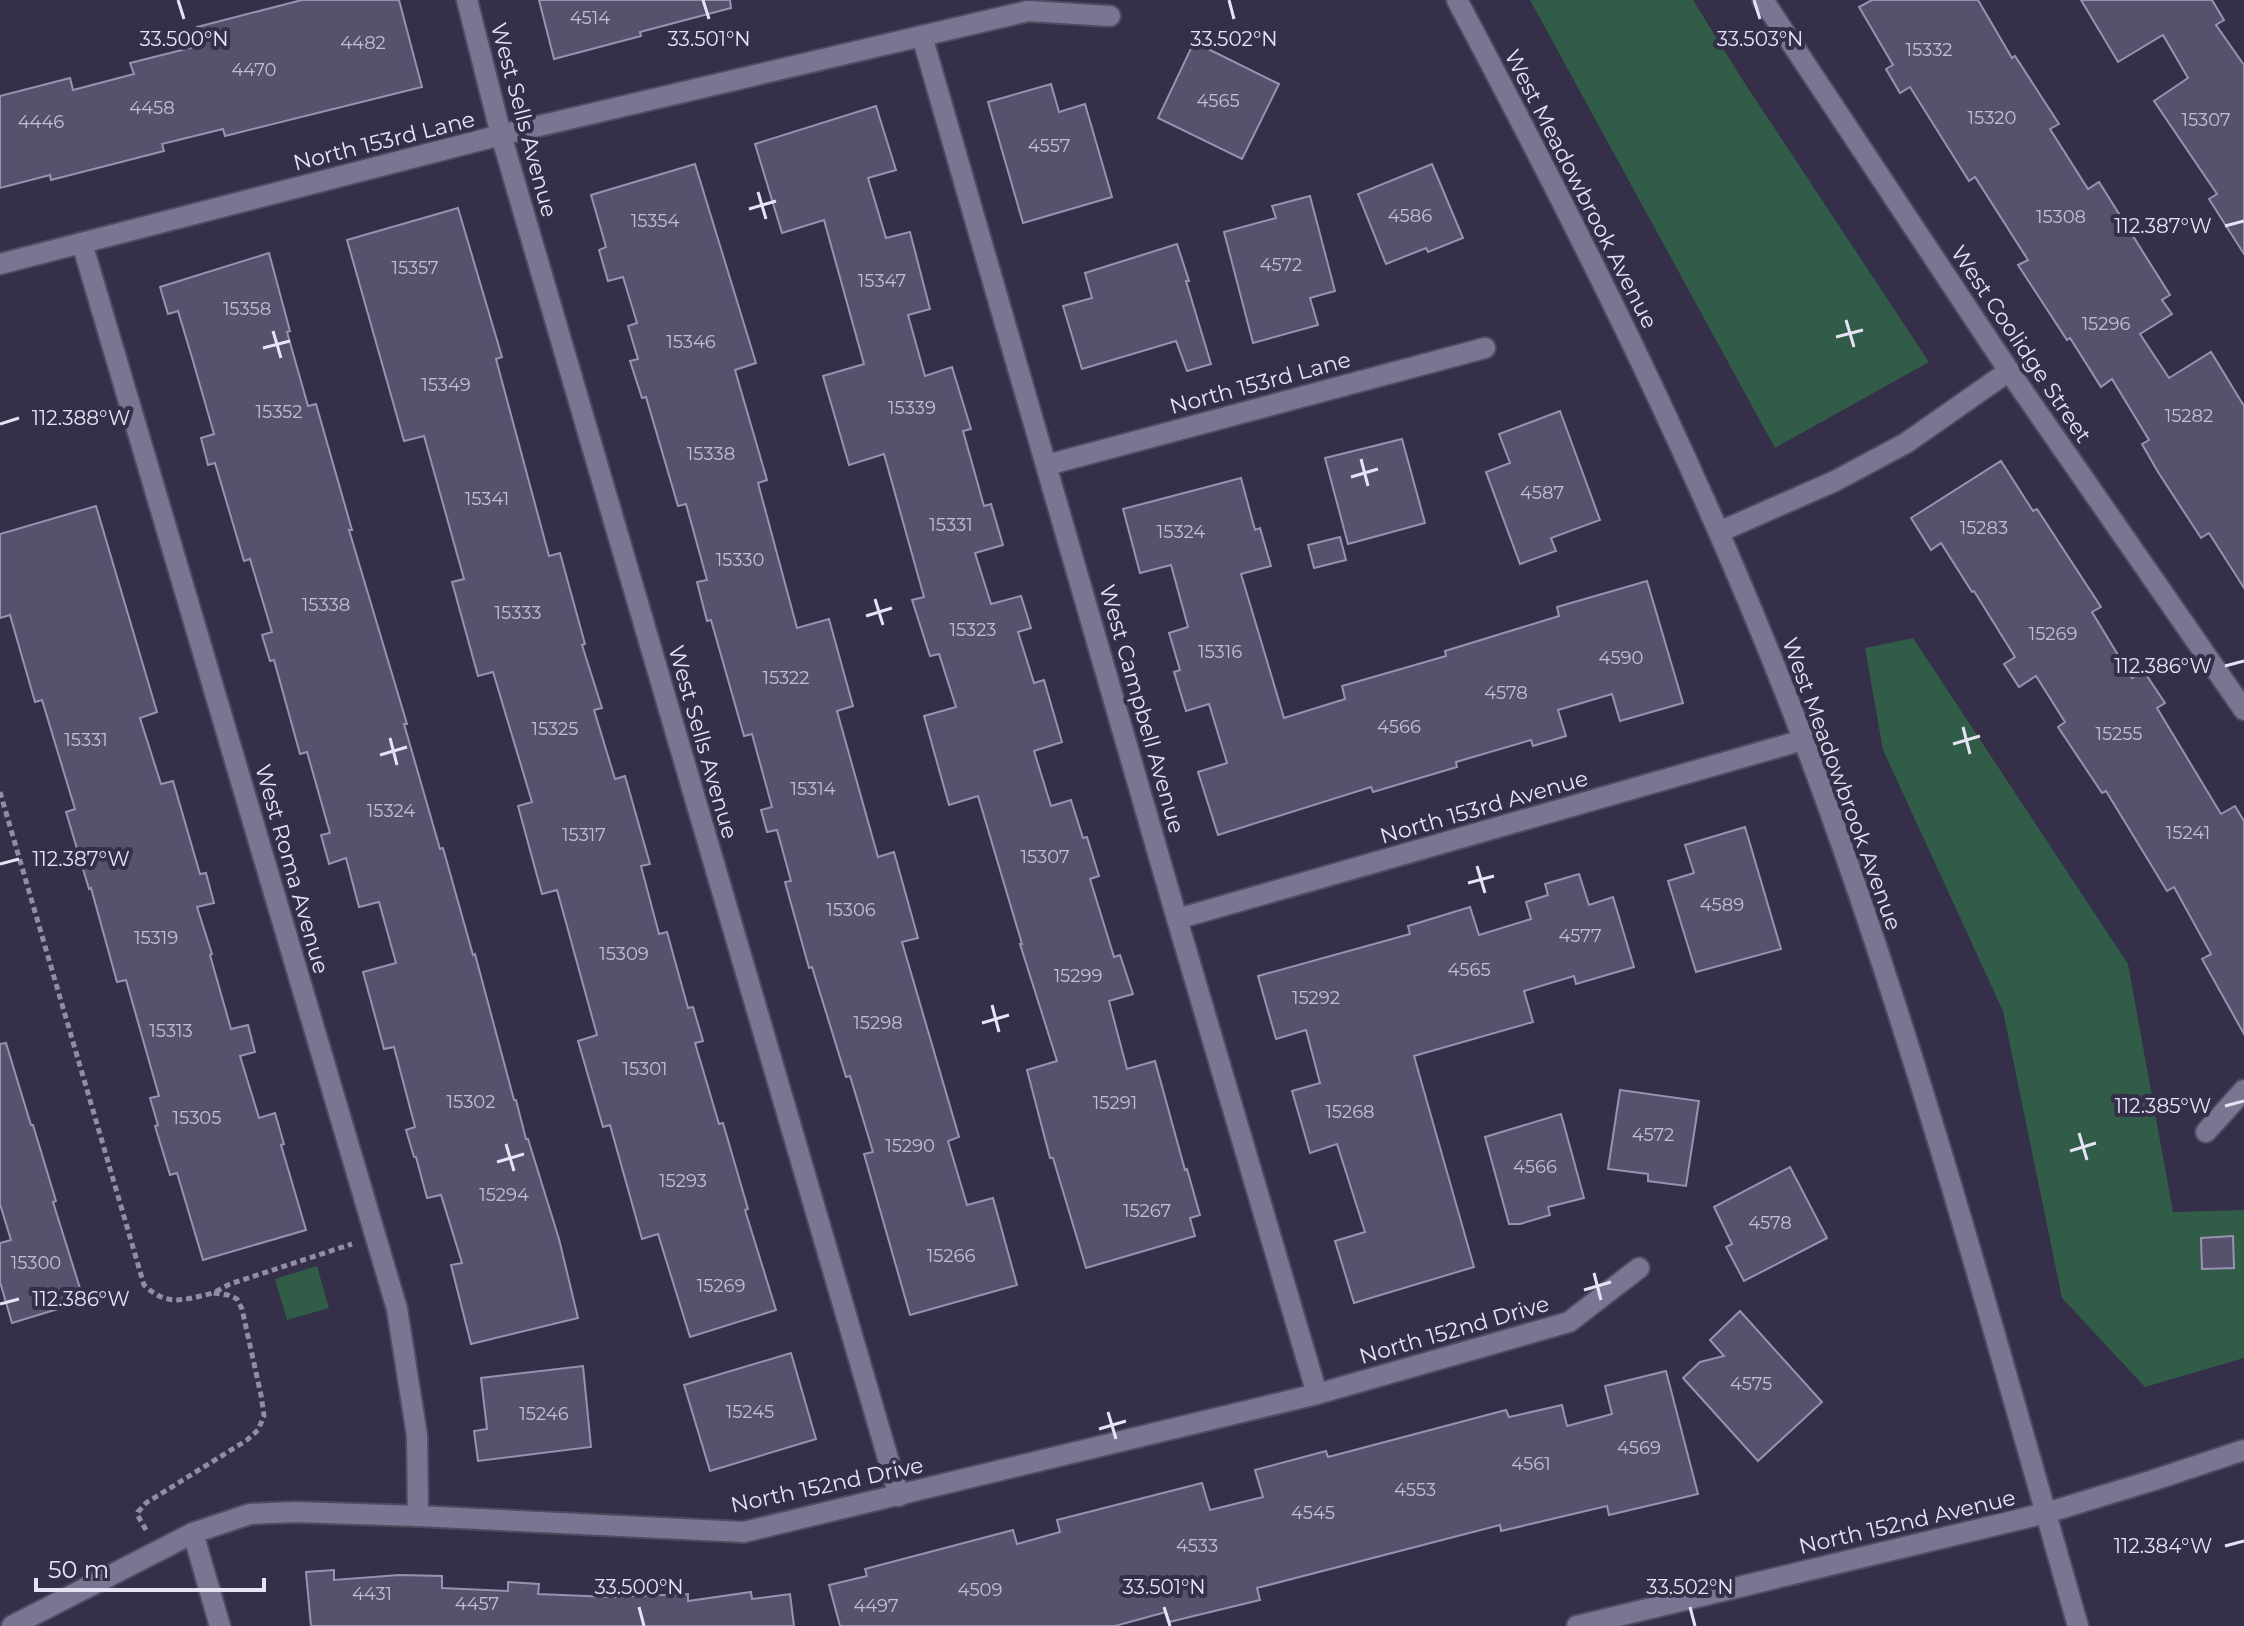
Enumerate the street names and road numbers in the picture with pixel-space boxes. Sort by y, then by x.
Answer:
street label: West Sells Avenue [485,20,563,220]
street label: West Meadowbrook Avenue [1499,45,1663,333]
street label: North 153rd Lane [290,105,478,177]
street label: West Coolidge Street [1945,240,2097,448]
street label: North 153rd Lane [1166,346,1354,420]
street label: West Campbell Avenue [1094,582,1190,836]
street label: West Meadowbrook Avenue [1776,634,1908,934]
street label: West Sells Avenue [662,642,744,842]
street label: West Roma Avenue [249,761,335,977]
street label: North 153rd Avenue [1377,764,1591,850]
street label: North 152nd Drive [1356,1290,1552,1370]
street label: North 152nd Drive [728,1451,926,1519]
street label: North 152nd Avenue [1796,1484,2018,1560]

